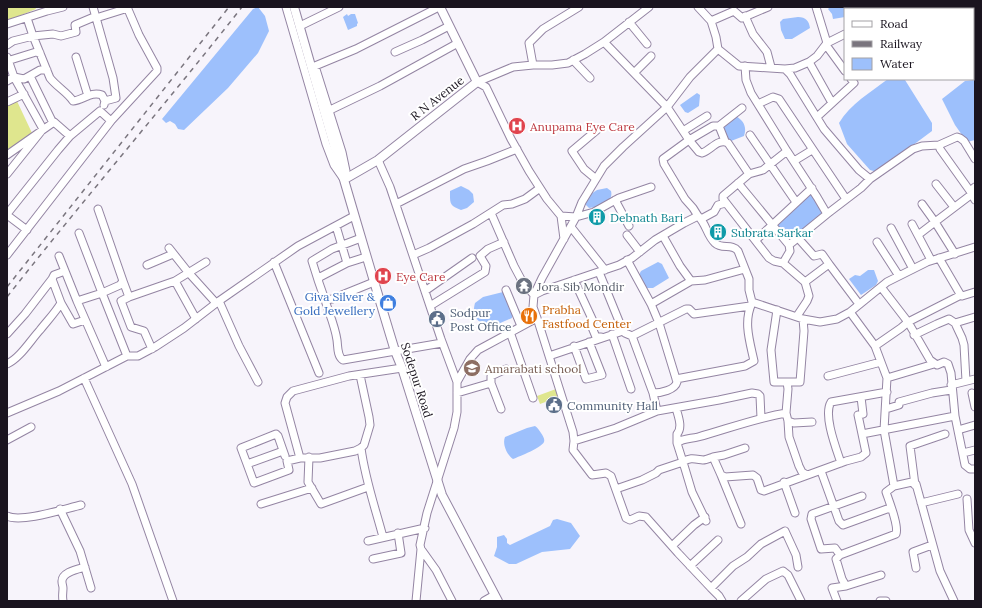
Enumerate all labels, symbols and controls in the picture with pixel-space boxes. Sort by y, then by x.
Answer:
legend [844,8,974,80]
text: Road [880,16,908,31]
text: Railway [880,36,923,51]
text: Water [880,56,915,71]
street label: R N Avenue [407,72,467,124]
hospital icon: Anupama Eye Care [507,116,527,136]
place label: Anupama Eye Care [529,119,635,134]
building icon: Debnath Bari [587,207,607,227]
place label: Debnath Bari [610,210,683,225]
building icon: Subrata Sarkar [708,222,728,242]
place label: Subrata Sarkar [731,225,814,240]
hospital icon: Eye Care [373,266,393,286]
place label: Eye Care [396,269,446,284]
temple icon: Jora Sib Mondir [514,276,534,296]
place label: Jora Sib Mondir [536,279,625,294]
place label: Giva Silver & Gold Jewellery [294,289,376,318]
shop icon: Giva Silver & Gold Jewellery [378,293,398,313]
place label: Prabha Fastfood Center [542,302,632,331]
place label: Sodpur Post Office [450,305,512,334]
restaurant icon: Prabha Fastfood Center [519,306,539,326]
public building icon: Sodpur Post Office [427,309,447,329]
street label: Sodepur Road [398,341,436,419]
school or university icon: Amarabati school [462,358,482,378]
place label: Amarabati school [484,361,581,376]
public building icon: Community Hall [544,395,564,415]
place label: Community Hall [567,398,658,413]

